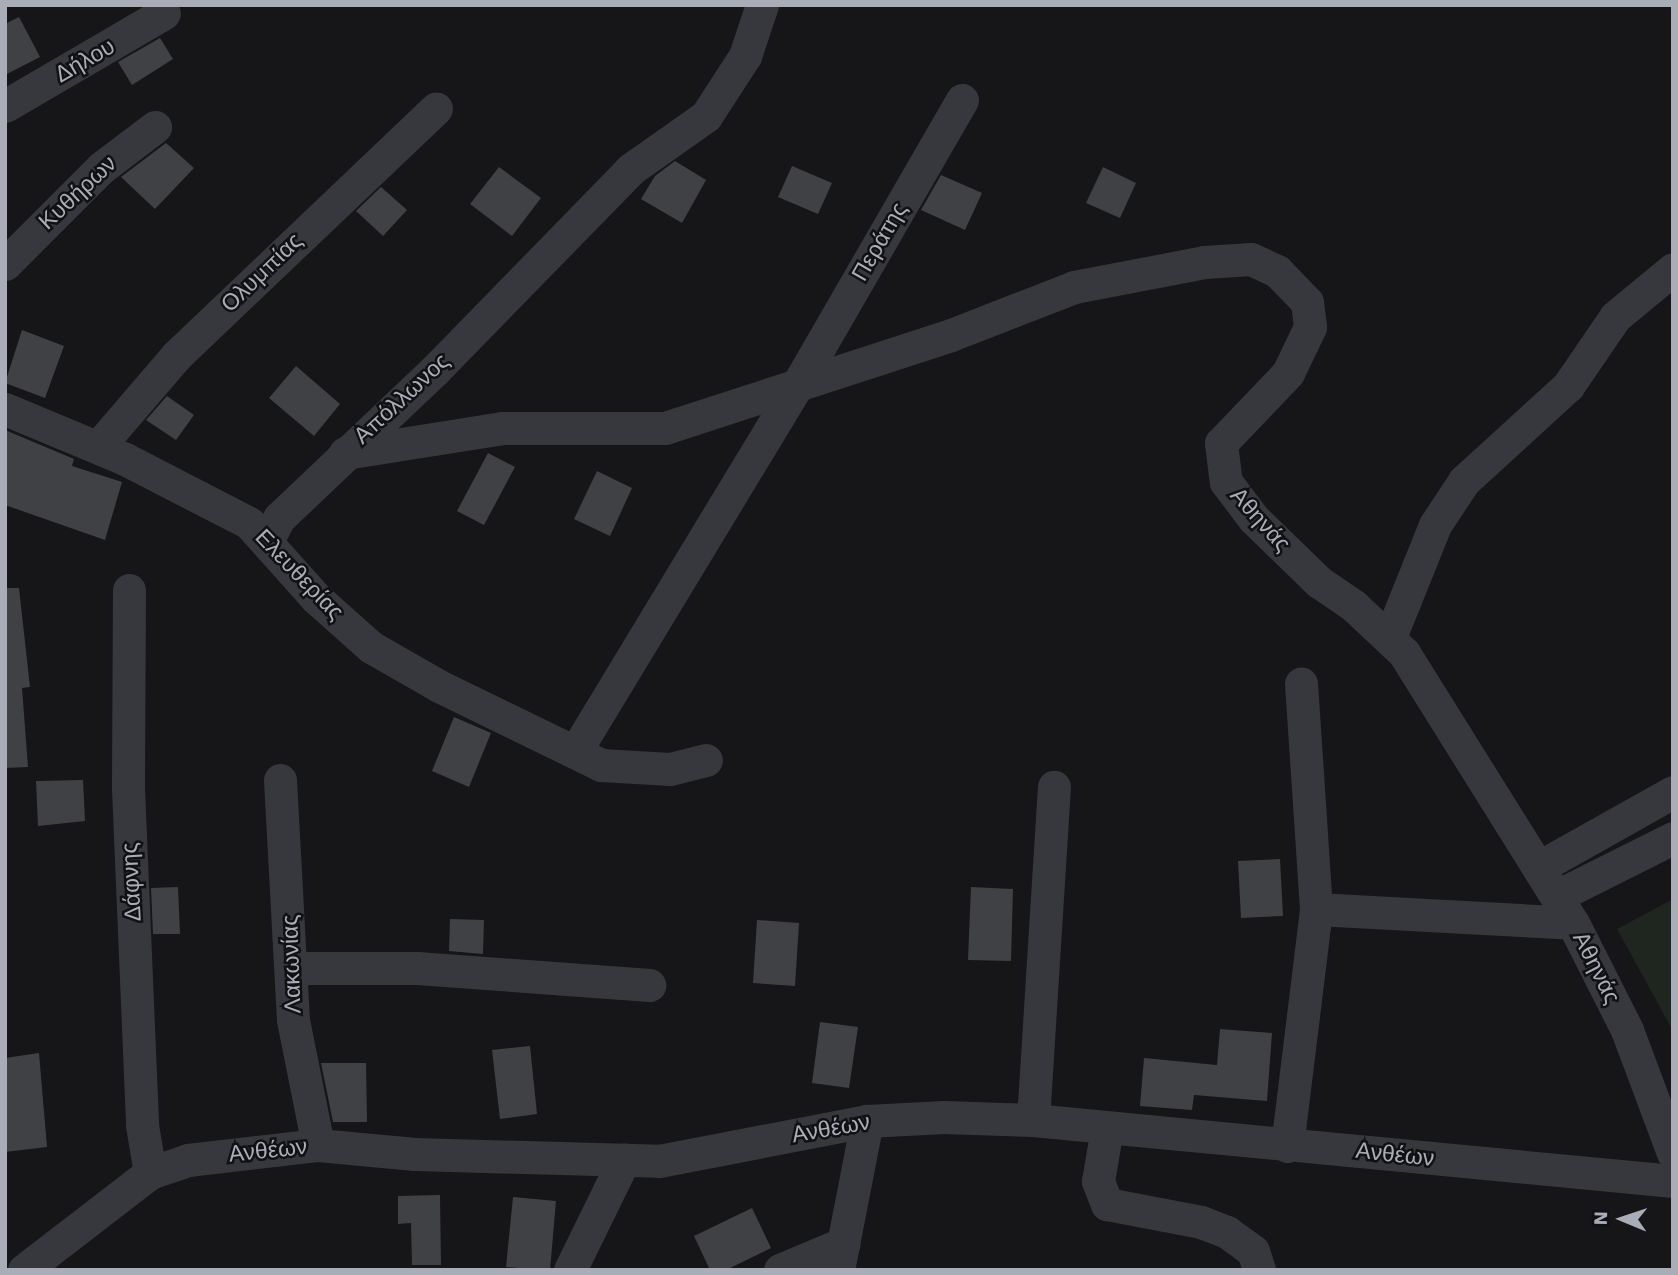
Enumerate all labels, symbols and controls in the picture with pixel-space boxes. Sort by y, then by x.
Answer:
street label: Δήλου [50,33,120,89]
street label: Κυθήρων [33,150,123,236]
street label: Περάτης [846,198,914,286]
street label: Ολυμπίας [216,228,308,318]
street label: Απόλλωνος [348,348,456,450]
street label: Αθηνάς [1224,482,1296,558]
street label: Ελευθερίας [249,524,349,626]
street label: Δάφνης [116,842,148,922]
street label: Λακωνίας [276,914,308,1014]
street label: Αθηνάς [1566,928,1626,1008]
street label: Ανθέων [790,1109,872,1149]
street label: Ανθέων [227,1133,309,1169]
street label: Ανθέων [1354,1137,1436,1173]
north arrow [1587,1184,1657,1254]
text: N [1589,1211,1612,1226]

